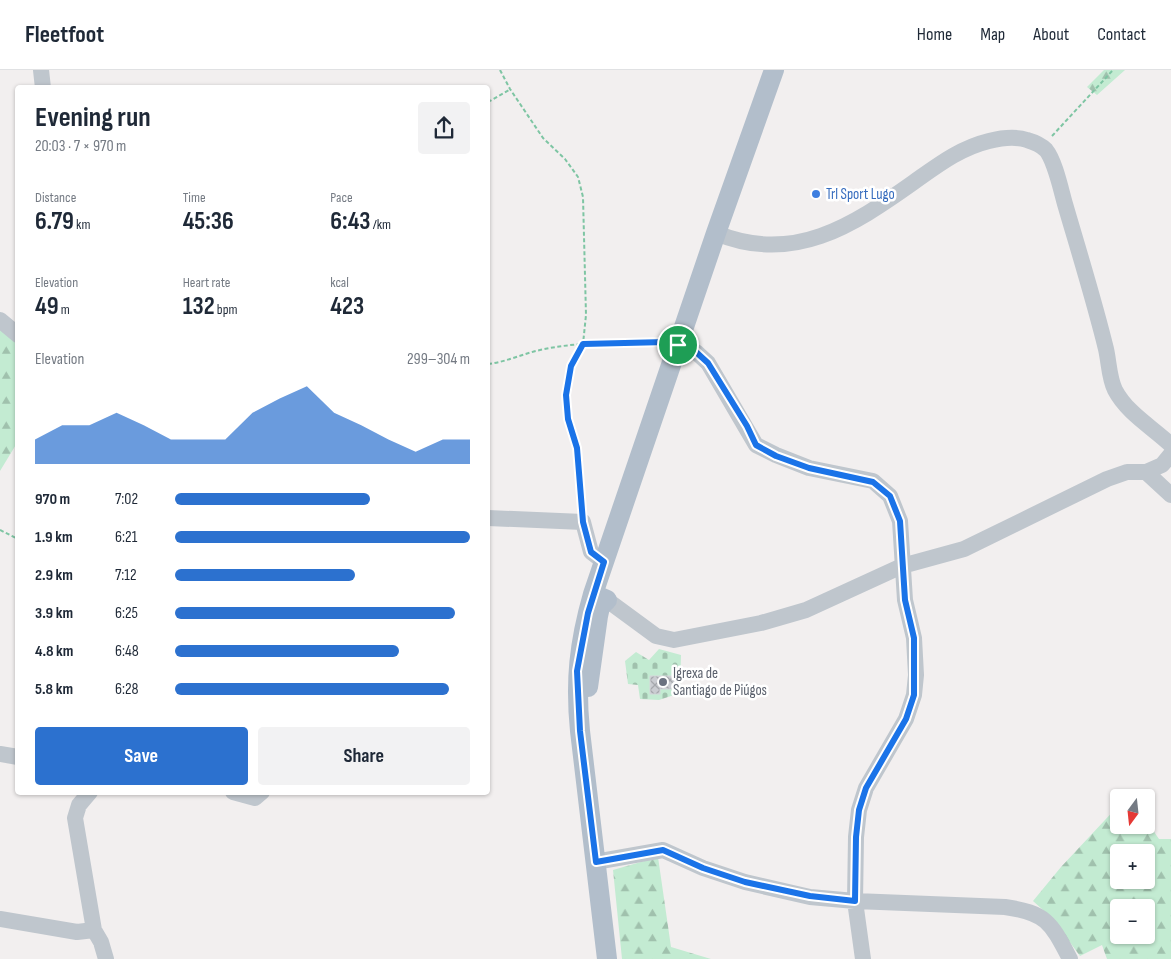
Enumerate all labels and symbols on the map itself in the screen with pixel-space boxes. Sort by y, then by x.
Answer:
place label: Trl Sport Lugo [826,185,895,204]
marker: Trl Sport Lugo [810,188,822,200]
pin [657,324,699,366]
place label: Igrexa de Santiago de Piúgos [673,664,767,700]
marker: Igrexa de Santiago de Piúgos [657,676,669,688]
north arrow [1110,789,1155,834]

